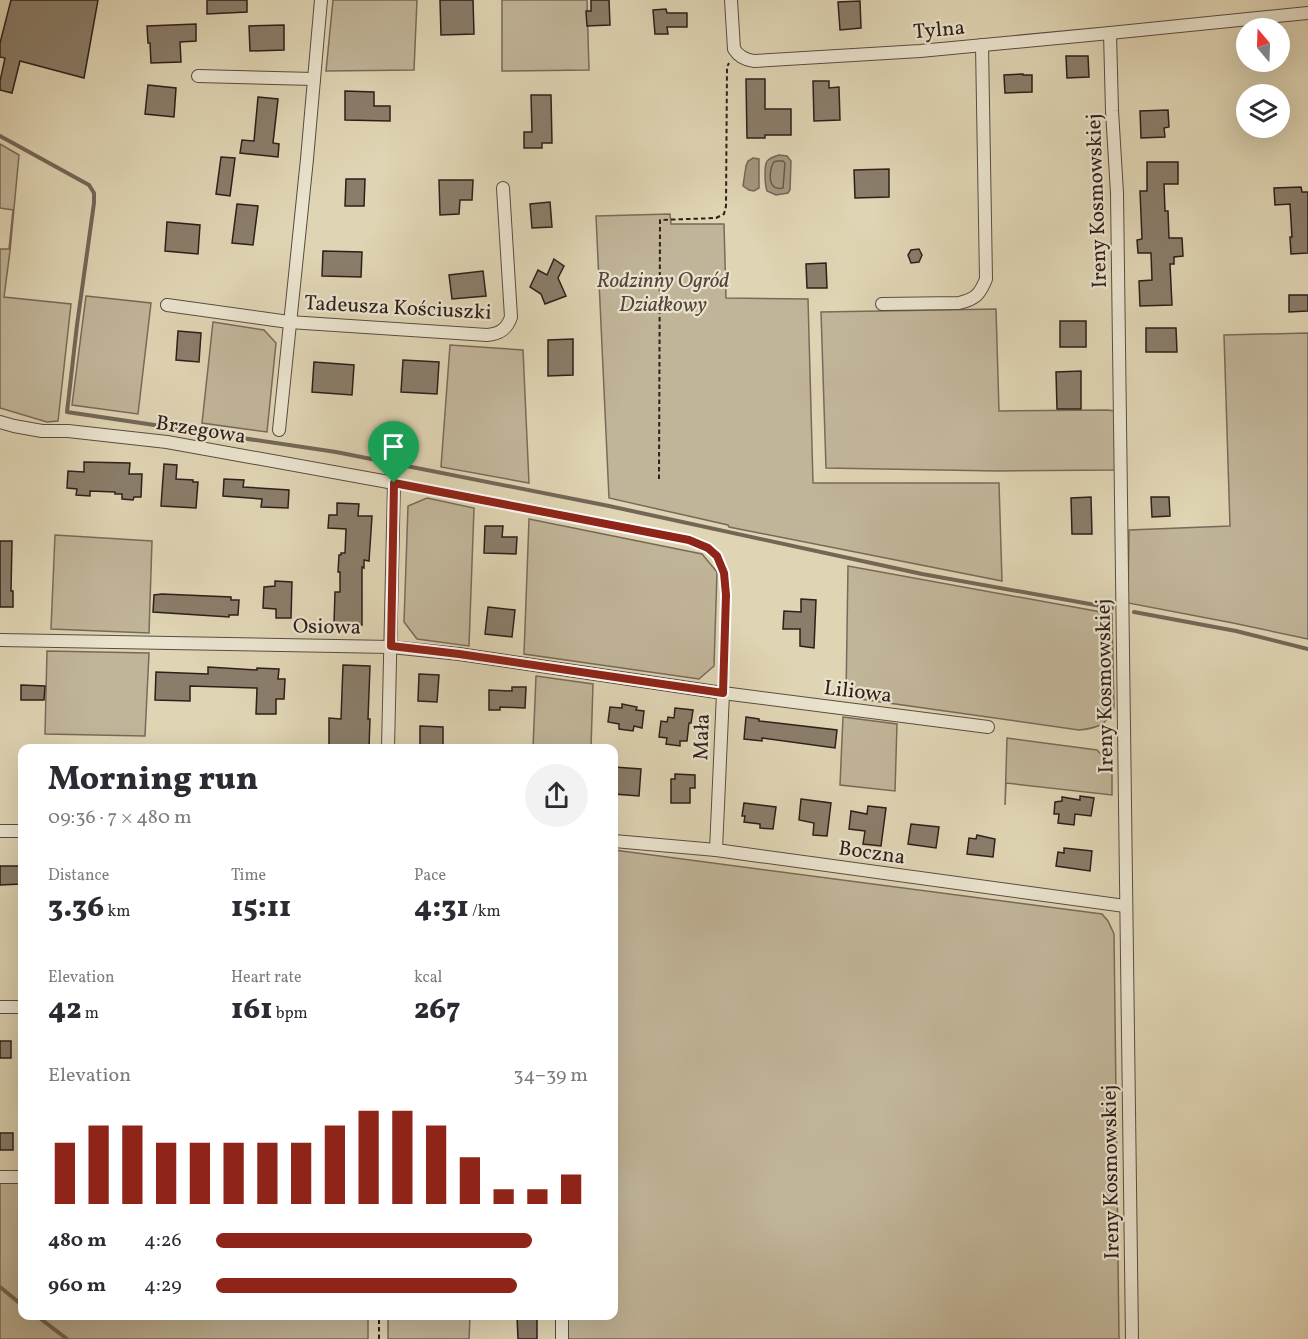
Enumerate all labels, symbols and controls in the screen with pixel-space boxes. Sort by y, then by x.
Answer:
street label: Tylna [912,14,966,47]
north arrow [1236,18,1290,72]
map controls [1236,18,1290,138]
button: layers [1236,84,1290,138]
street label: Ireny Kosmowskiej [1080,113,1115,289]
park label: Rodzinny Ogród Działkowy [597,267,729,320]
street label: Tadeusza Kościuszki [303,289,492,328]
street label: Brzegowa [154,409,248,452]
pin [368,421,419,483]
icon: arrive [377,430,410,463]
street label: Ireny Kosmowskiej [1089,598,1122,774]
street label: Osiowa [293,612,361,643]
street label: Liliowa [822,674,894,711]
street label: Mała [687,713,718,761]
text: Morning run [48,758,258,804]
button: share [525,764,588,827]
text: 09:36 · 7 × 480 m [48,804,192,832]
street label: Boczna [837,834,907,873]
text: Distance [48,865,109,887]
text: Time [231,865,266,887]
text: Pace [414,865,446,887]
text: 3.36 [48,887,104,929]
text: 15:11 [231,887,291,929]
text: 4:31 [414,887,469,929]
text: km [104,901,130,923]
text: /km [469,901,501,923]
text: Elevation [48,967,115,989]
text: Heart rate [231,967,302,989]
text: kcal [414,967,442,989]
text: 42 [48,989,82,1031]
text: 161 [231,989,272,1031]
text: 267 [414,989,461,1031]
text: m [82,1003,99,1025]
text: bpm [272,1003,308,1025]
text: Elevation [48,1062,131,1090]
text: 34–39 m [513,1062,588,1090]
street label: Ireny Kosmowskiej [1095,1084,1128,1260]
text: 480 m [48,1227,107,1255]
text: 4:26 [144,1227,182,1255]
text: 960 m [48,1272,106,1300]
text: 4:29 [144,1272,182,1300]

